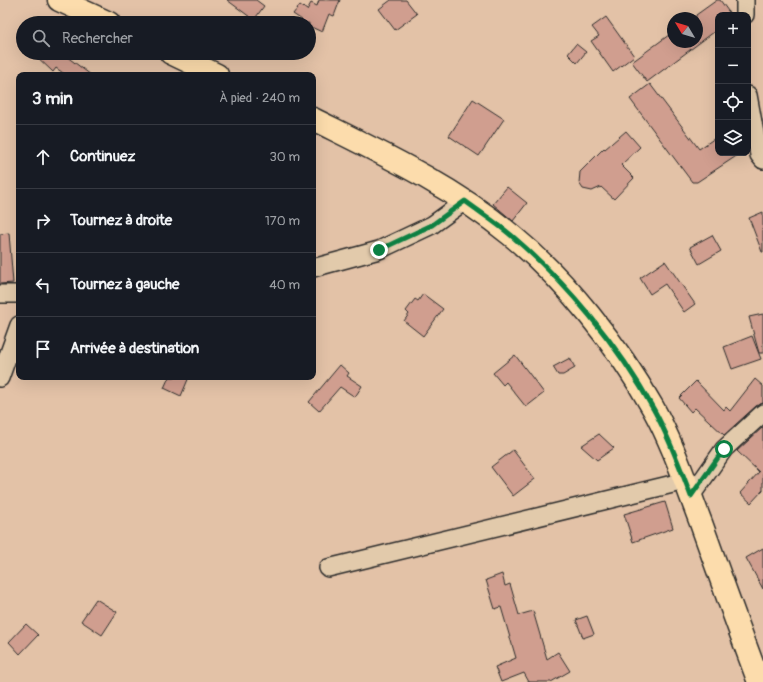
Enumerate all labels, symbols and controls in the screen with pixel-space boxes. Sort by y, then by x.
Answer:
north arrow [667,12,703,48]
map controls [715,12,751,156]
button: + [715,12,751,48]
search box [16,16,316,60]
icon: search [30,27,52,49]
text: Rechercher [62,29,133,48]
button: − [715,48,751,84]
button: locate [715,84,751,120]
text: 3 min [32,88,73,109]
text: À pied · 240 m [219,90,300,106]
button: layers [715,120,751,156]
icon: ahead [32,146,54,168]
text: Continuez [70,147,135,166]
text: 30 m [270,149,300,165]
icon: right [32,210,54,232]
text: Tournez à droite [70,211,172,230]
text: 170 m [265,213,300,229]
route end [370,241,388,259]
icon: left [32,274,54,296]
text: Tournez à gauche [70,275,180,294]
text: 40 m [269,277,300,293]
icon: arrive [32,338,54,360]
text: Arrivée à destination [70,339,199,358]
route start [715,440,733,458]

